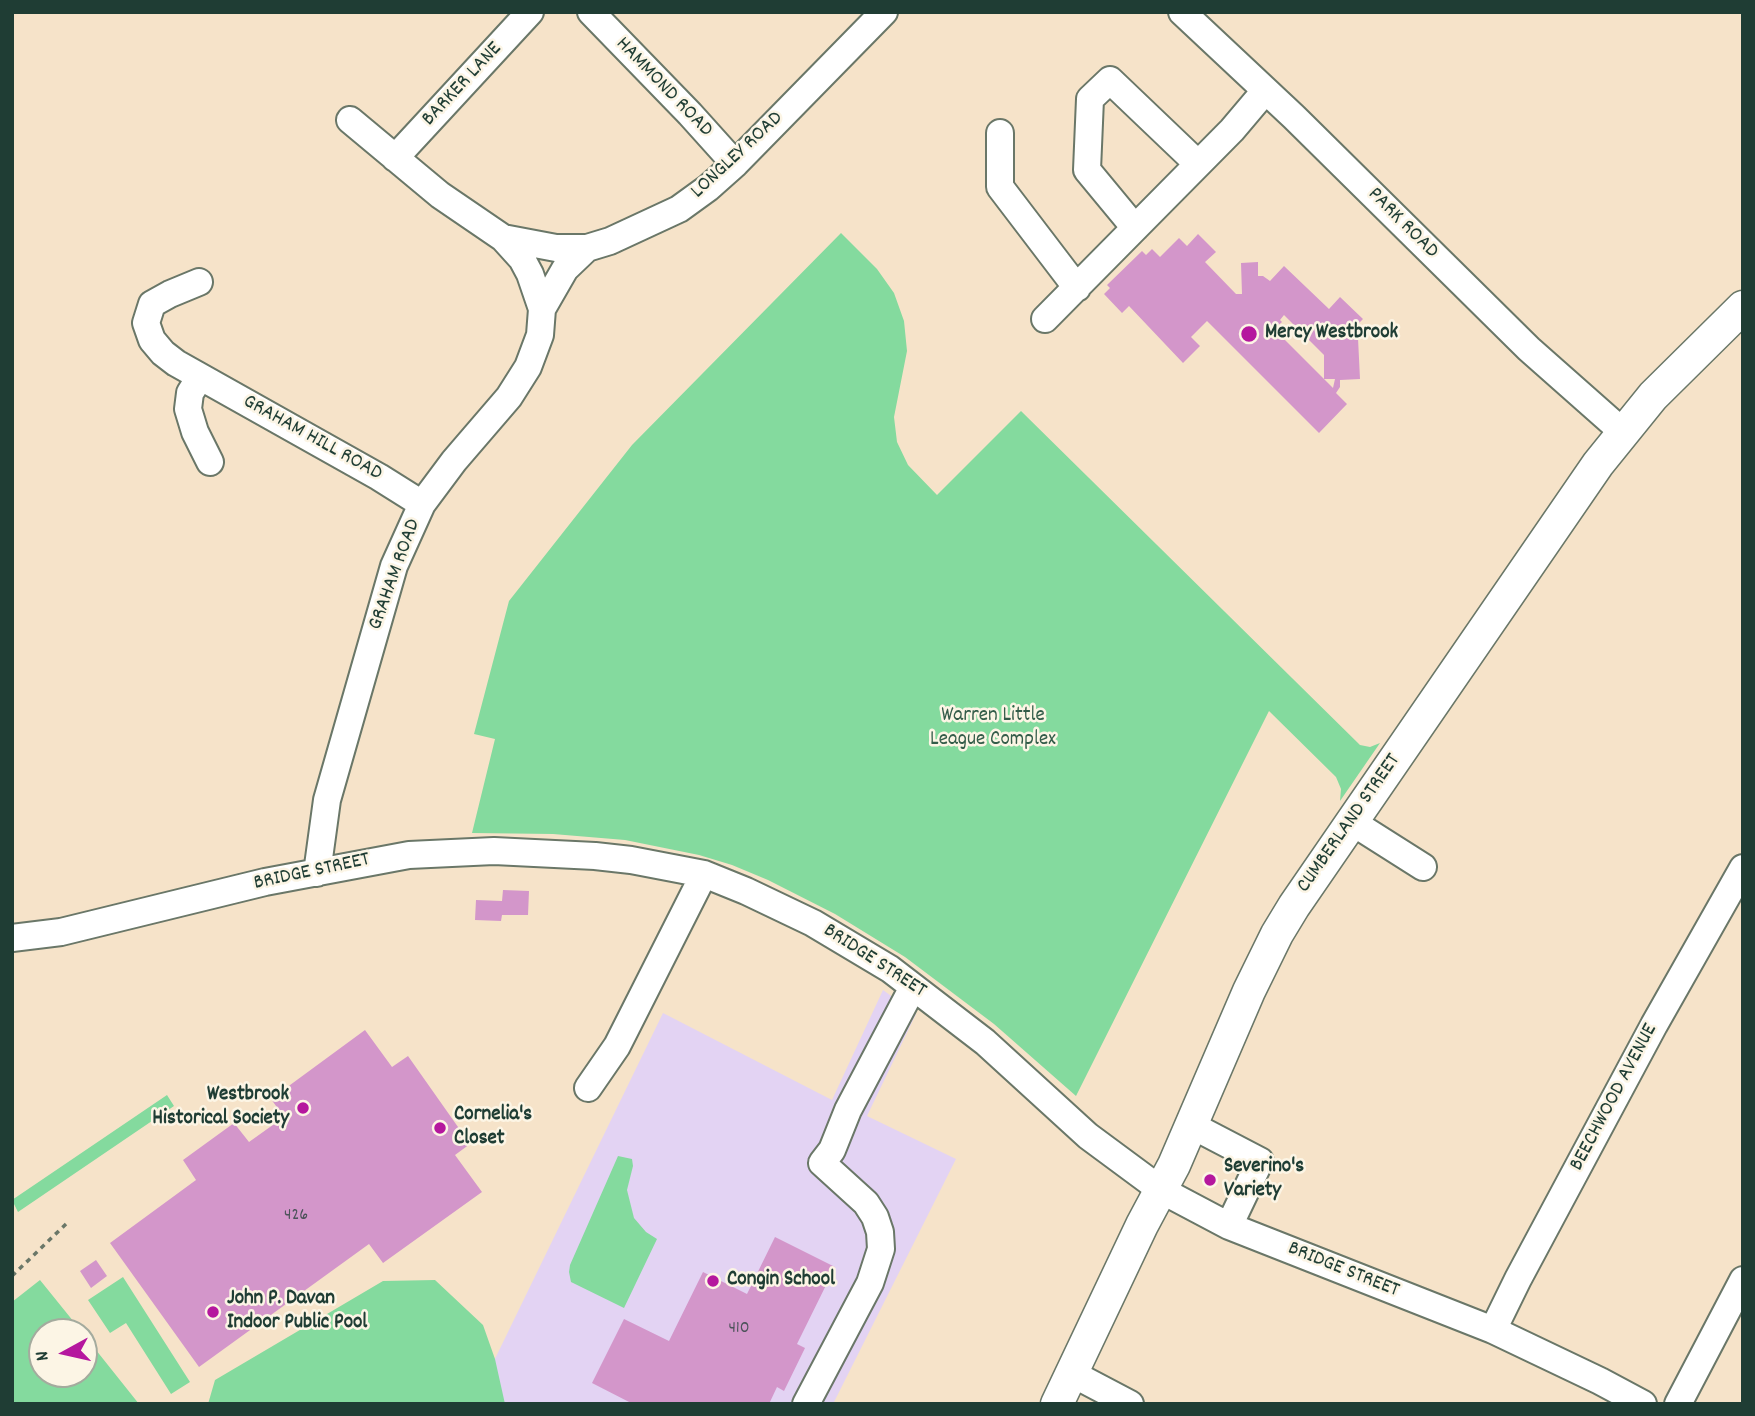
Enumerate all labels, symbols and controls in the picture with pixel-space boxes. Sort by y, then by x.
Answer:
street label: HAMMOND ROAD [609,33,717,143]
street label: BARKER LANE [418,38,508,132]
street label: LONGLEY ROAD [687,107,789,205]
street label: PARK ROAD [1361,183,1443,265]
place label: Mercy Westbrook [1265,321,1398,347]
marker: Mercy Westbrook [1239,324,1259,344]
street label: GRAHAM HILL ROAD [238,390,386,488]
street label: GRAHAM ROAD [364,516,428,634]
park label: Warren Little League Complex [930,704,1056,754]
street label: CUMBERLAND STREET [1293,750,1407,898]
street label: BRIDGE STREET [252,848,372,898]
street label: BRIDGE STREET [818,919,930,1005]
street label: BEECHWOOD AVENUE [1566,1020,1664,1176]
place label: Westbrook Historical Society [152,1083,289,1133]
marker: Westbrook Historical Society [295,1100,311,1116]
place label: Cornelia's Closet [454,1103,532,1153]
marker: Cornelia's Closet [432,1120,448,1136]
place label: Severino's Variety [1224,1155,1304,1205]
marker: Severino's Variety [1202,1172,1218,1188]
house number: 426 [284,1206,308,1228]
street label: BRIDGE STREET [1284,1237,1402,1305]
place label: Congin School [727,1268,835,1294]
marker: Congin School [705,1273,721,1289]
place label: John P. Davan Indoor Public Pool [227,1287,367,1337]
marker: John P. Davan Indoor Public Pool [205,1304,221,1320]
north arrow [28,1318,98,1388]
house number: 410 [728,1319,750,1341]
text: N [30,1349,58,1362]

